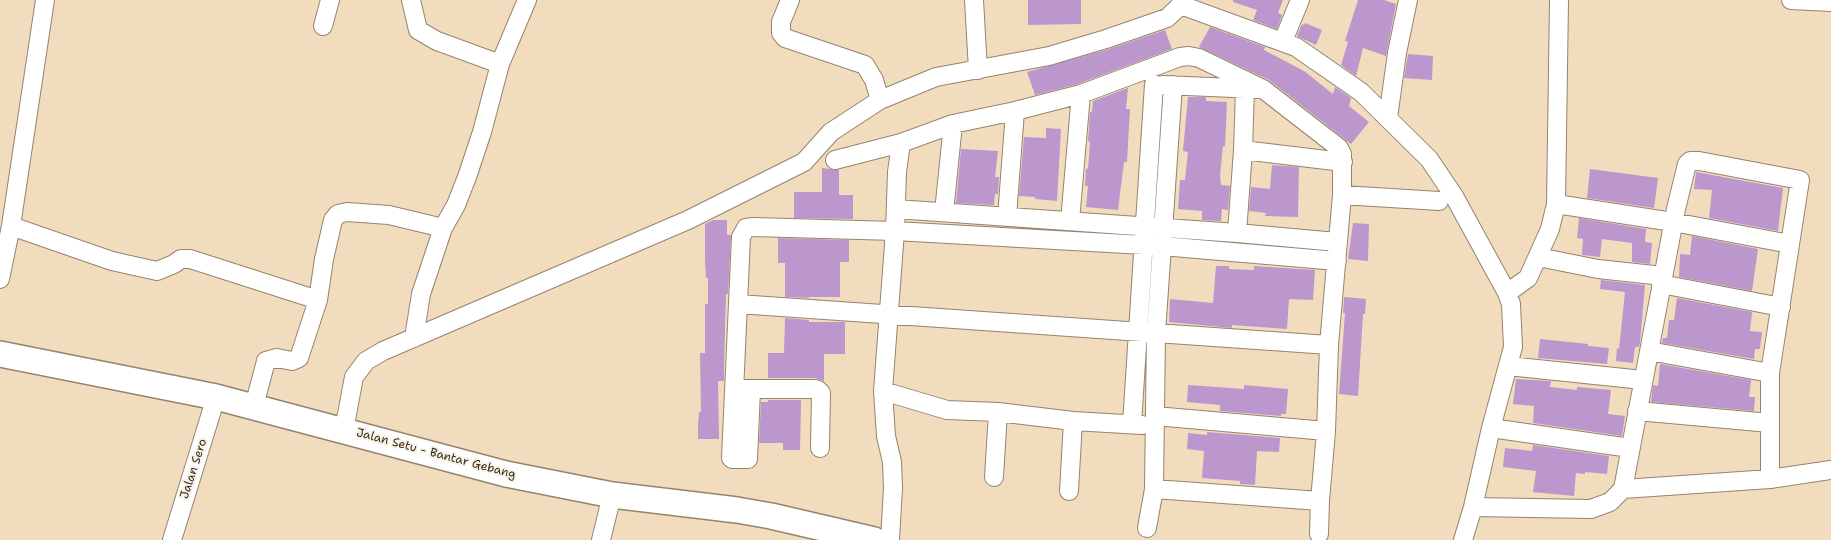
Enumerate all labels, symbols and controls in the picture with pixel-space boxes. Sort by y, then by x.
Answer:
street label: Jalan Setu - Bantar Gebang [355,426,517,482]
street label: Jalan Sero [178,437,210,501]

